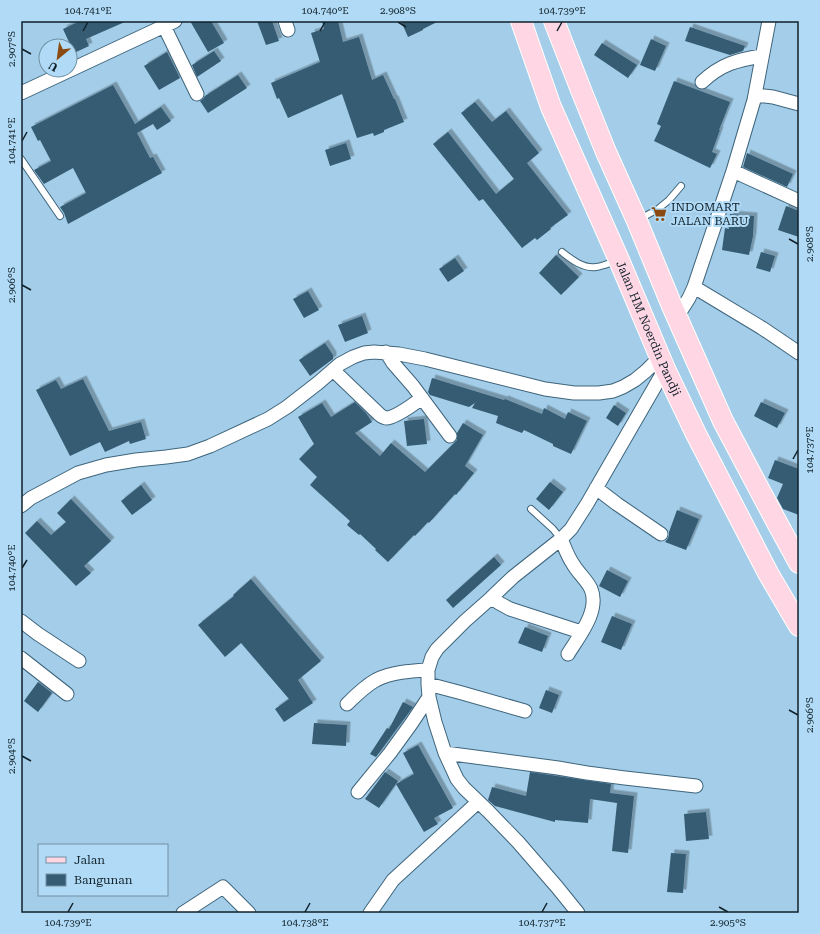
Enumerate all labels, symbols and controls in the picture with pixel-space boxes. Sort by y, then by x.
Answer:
text: 104.741°E [64,5,112,16]
text: 104.740°E [301,5,349,16]
text: 2.908°S [380,5,416,16]
text: 104.739°E [538,5,586,16]
text: 2.907°S [6,31,17,67]
north arrow [38,38,78,78]
text: U [46,58,60,74]
text: 104.741°E [6,117,17,165]
place label: INDOMART JALAN BARU [671,200,749,228]
supermarket icon: INDOMART JALAN BARU [650,205,668,223]
text: 2.908°S [804,226,815,262]
street label: Jalan HM Noerdin Pandji [613,259,684,398]
text: 2.906°S [6,267,17,303]
text: 104.737°E [804,426,815,474]
text: 104.740°E [6,544,17,592]
text: 2.906°S [804,697,815,733]
text: 2.904°S [6,738,17,774]
legend [38,844,168,896]
text: Jalan [74,853,105,867]
text: Bangunan [74,873,133,887]
text: 104.739°E [44,917,92,928]
text: 104.738°E [281,917,329,928]
text: 104.737°E [518,917,566,928]
text: 2.905°S [710,917,746,928]

